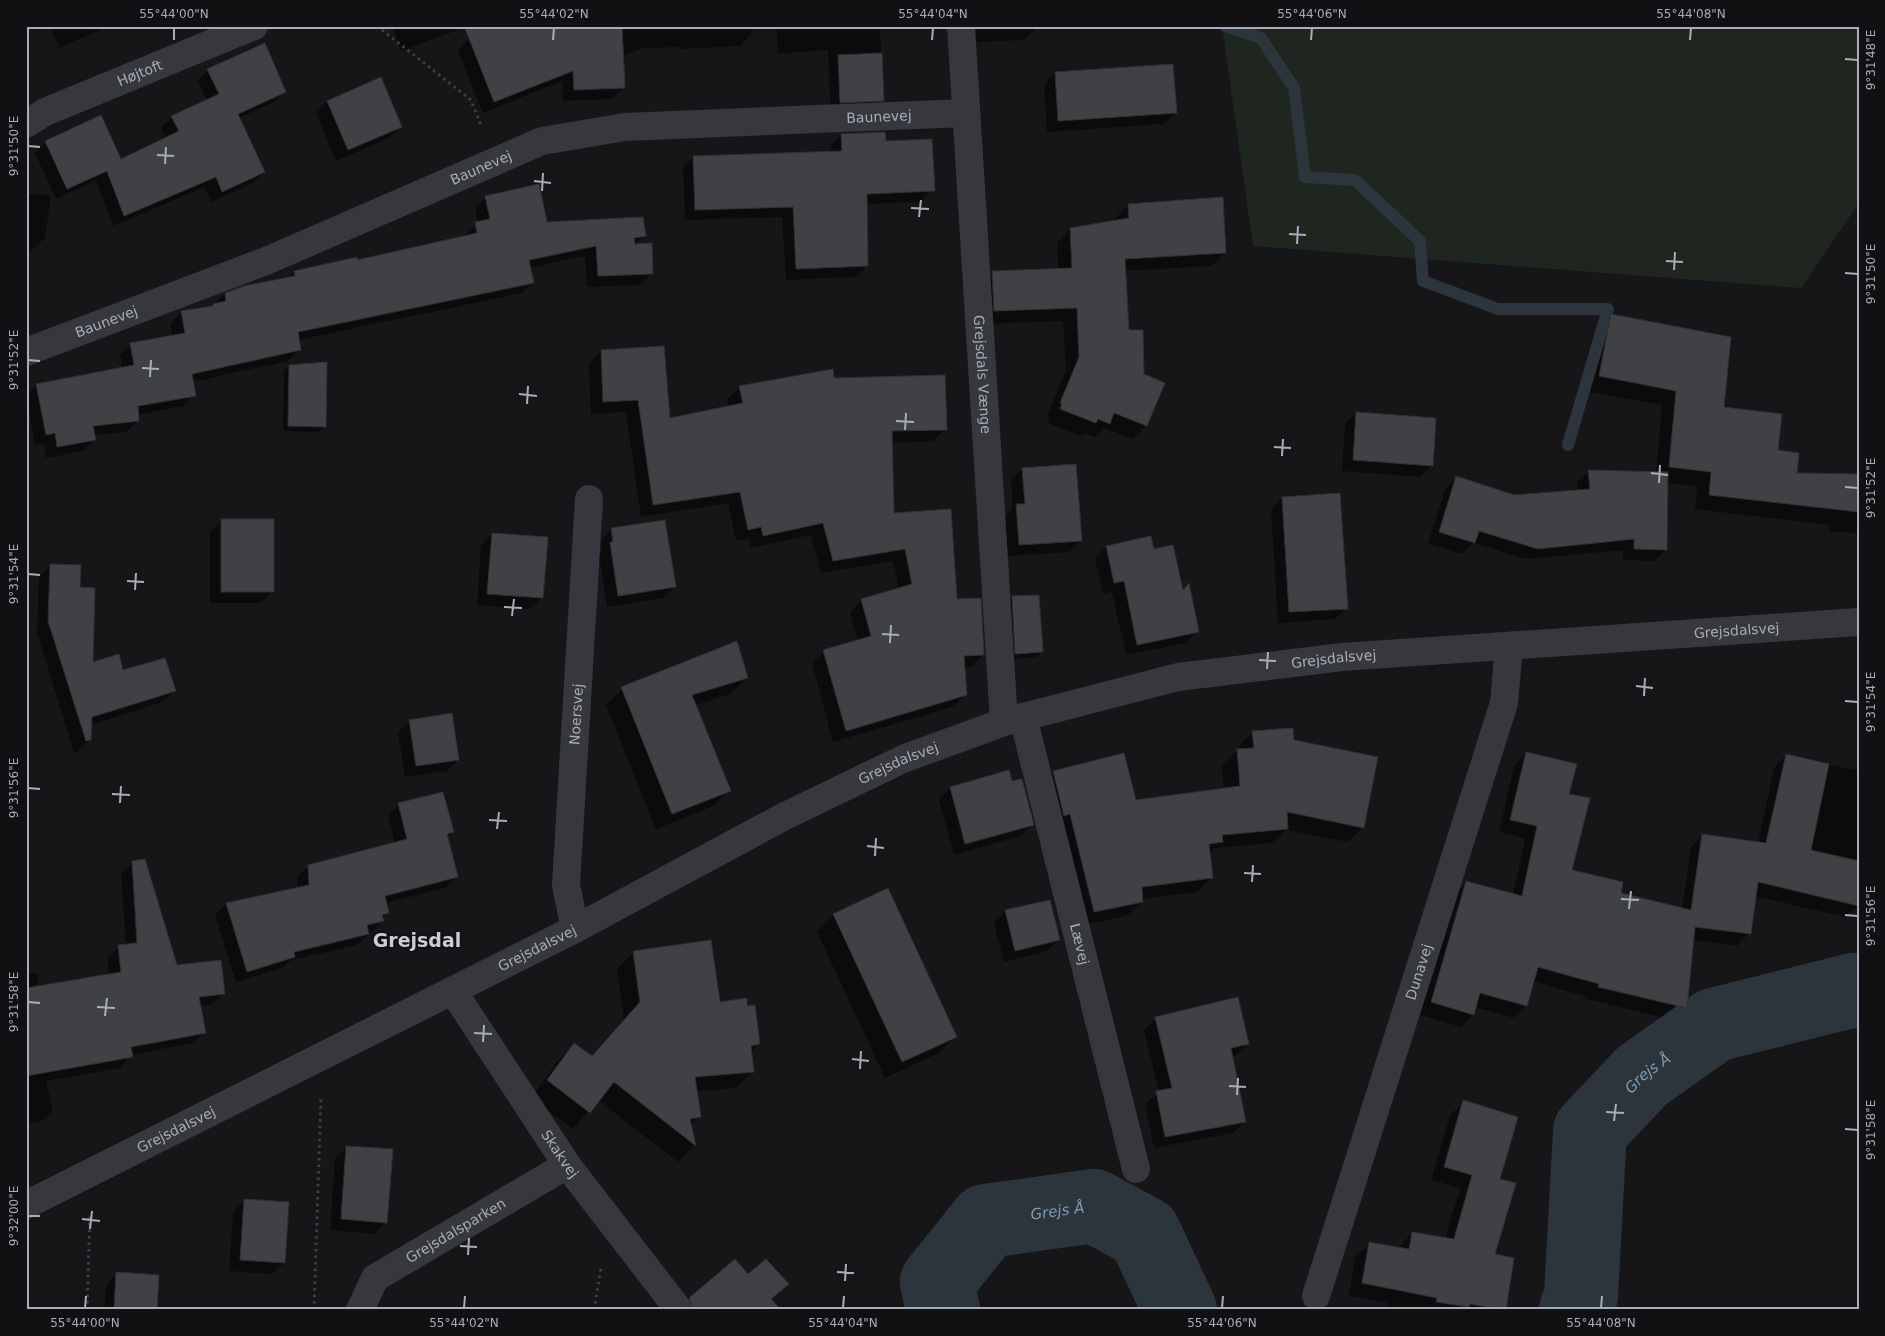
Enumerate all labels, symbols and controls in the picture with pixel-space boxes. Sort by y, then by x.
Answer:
text: 55°44'00"N [139,7,209,21]
text: 55°44'02"N [519,7,589,21]
text: 55°44'04"N [898,7,968,21]
text: 55°44'06"N [1277,7,1347,21]
text: 55°44'08"N [1656,7,1726,21]
text: 9°31'48"E [1864,30,1878,90]
street label: Højtoft [115,56,165,89]
street label: Baunevej [846,107,912,126]
text: 9°31'50"E [7,116,21,176]
street label: Baunevej [448,147,514,188]
text: 9°31'50"E [1864,244,1878,304]
street label: Baunevej [73,302,140,341]
street label: Grejsdals Vænge [971,314,994,434]
text: 9°31'52"E [7,330,21,390]
text: 9°31'52"E [1864,458,1878,518]
text: 9°31'54"E [7,544,21,604]
street label: Grejsdalsvej [1693,619,1780,641]
street label: Grejsdalsvej [1290,647,1377,671]
text: 9°31'54"E [1864,672,1878,732]
street label: Noersvej [566,683,586,745]
street label: Grejsdalsvej [856,739,940,787]
text: 9°31'56"E [7,758,21,818]
text: 9°31'56"E [1864,886,1878,946]
street label: Grejsdalsvej [495,922,579,974]
street label: Lævej [1067,922,1093,967]
district label: Grejsdal [373,929,461,951]
street label: Dunavej [1402,942,1435,1002]
text: 9°31'58"E [7,972,21,1032]
water label: Grejs Å [1621,1049,1674,1097]
text: 9°31'58"E [1864,1100,1878,1160]
street label: Grejsdalsvej [134,1103,218,1156]
street label: Skakvej [538,1127,582,1181]
text: 9°32'00"E [7,1186,21,1246]
street label: Grejsdalsparken [403,1195,509,1266]
water label: Grejs Å [1029,1197,1085,1224]
text: 55°44'00"N [50,1316,120,1330]
text: 55°44'02"N [429,1316,499,1330]
text: 55°44'04"N [808,1316,878,1330]
text: 55°44'06"N [1187,1316,1257,1330]
text: 55°44'08"N [1566,1316,1636,1330]

